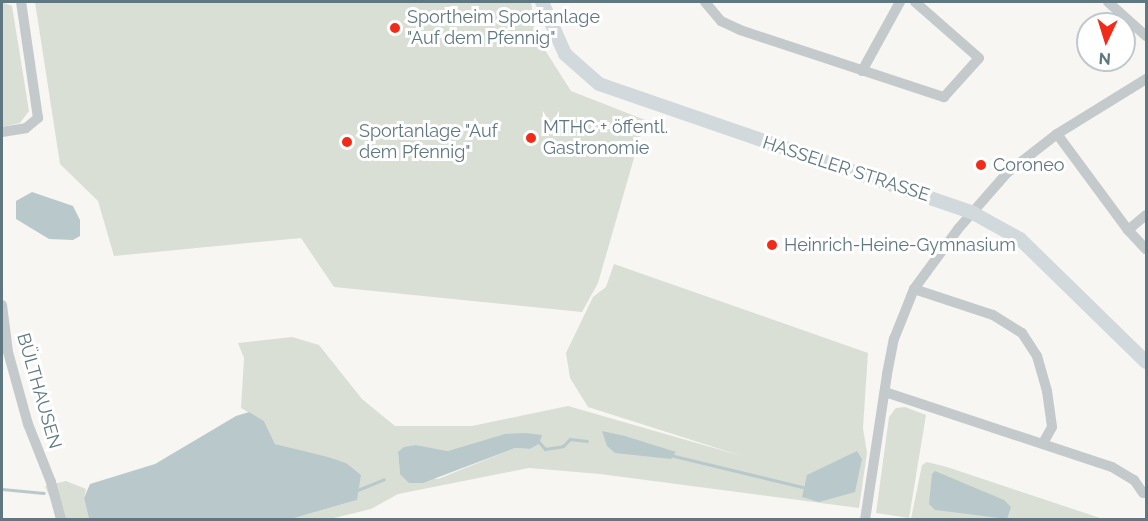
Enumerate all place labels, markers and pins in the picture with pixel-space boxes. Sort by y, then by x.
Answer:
place label: Sportheim Sportanlage "Auf dem Pfennig" [407,7,600,50]
marker: Sportheim Sportanlage "Auf dem Pfennig" [388,21,402,35]
place label: MTHC + öffentl. Gastronomie [543,117,668,160]
place label: Sportanlage "Auf dem Pfennig" [359,121,498,164]
marker: MTHC + öffentl. Gastronomie [524,131,538,145]
marker: Sportanlage "Auf dem Pfennig" [340,135,354,149]
place label: Coroneo [993,154,1065,176]
marker: Coroneo [974,158,988,172]
place label: Heinrich-Heine-Gymnasium [784,234,1016,256]
marker: Heinrich-Heine-Gymnasium [765,238,779,252]

